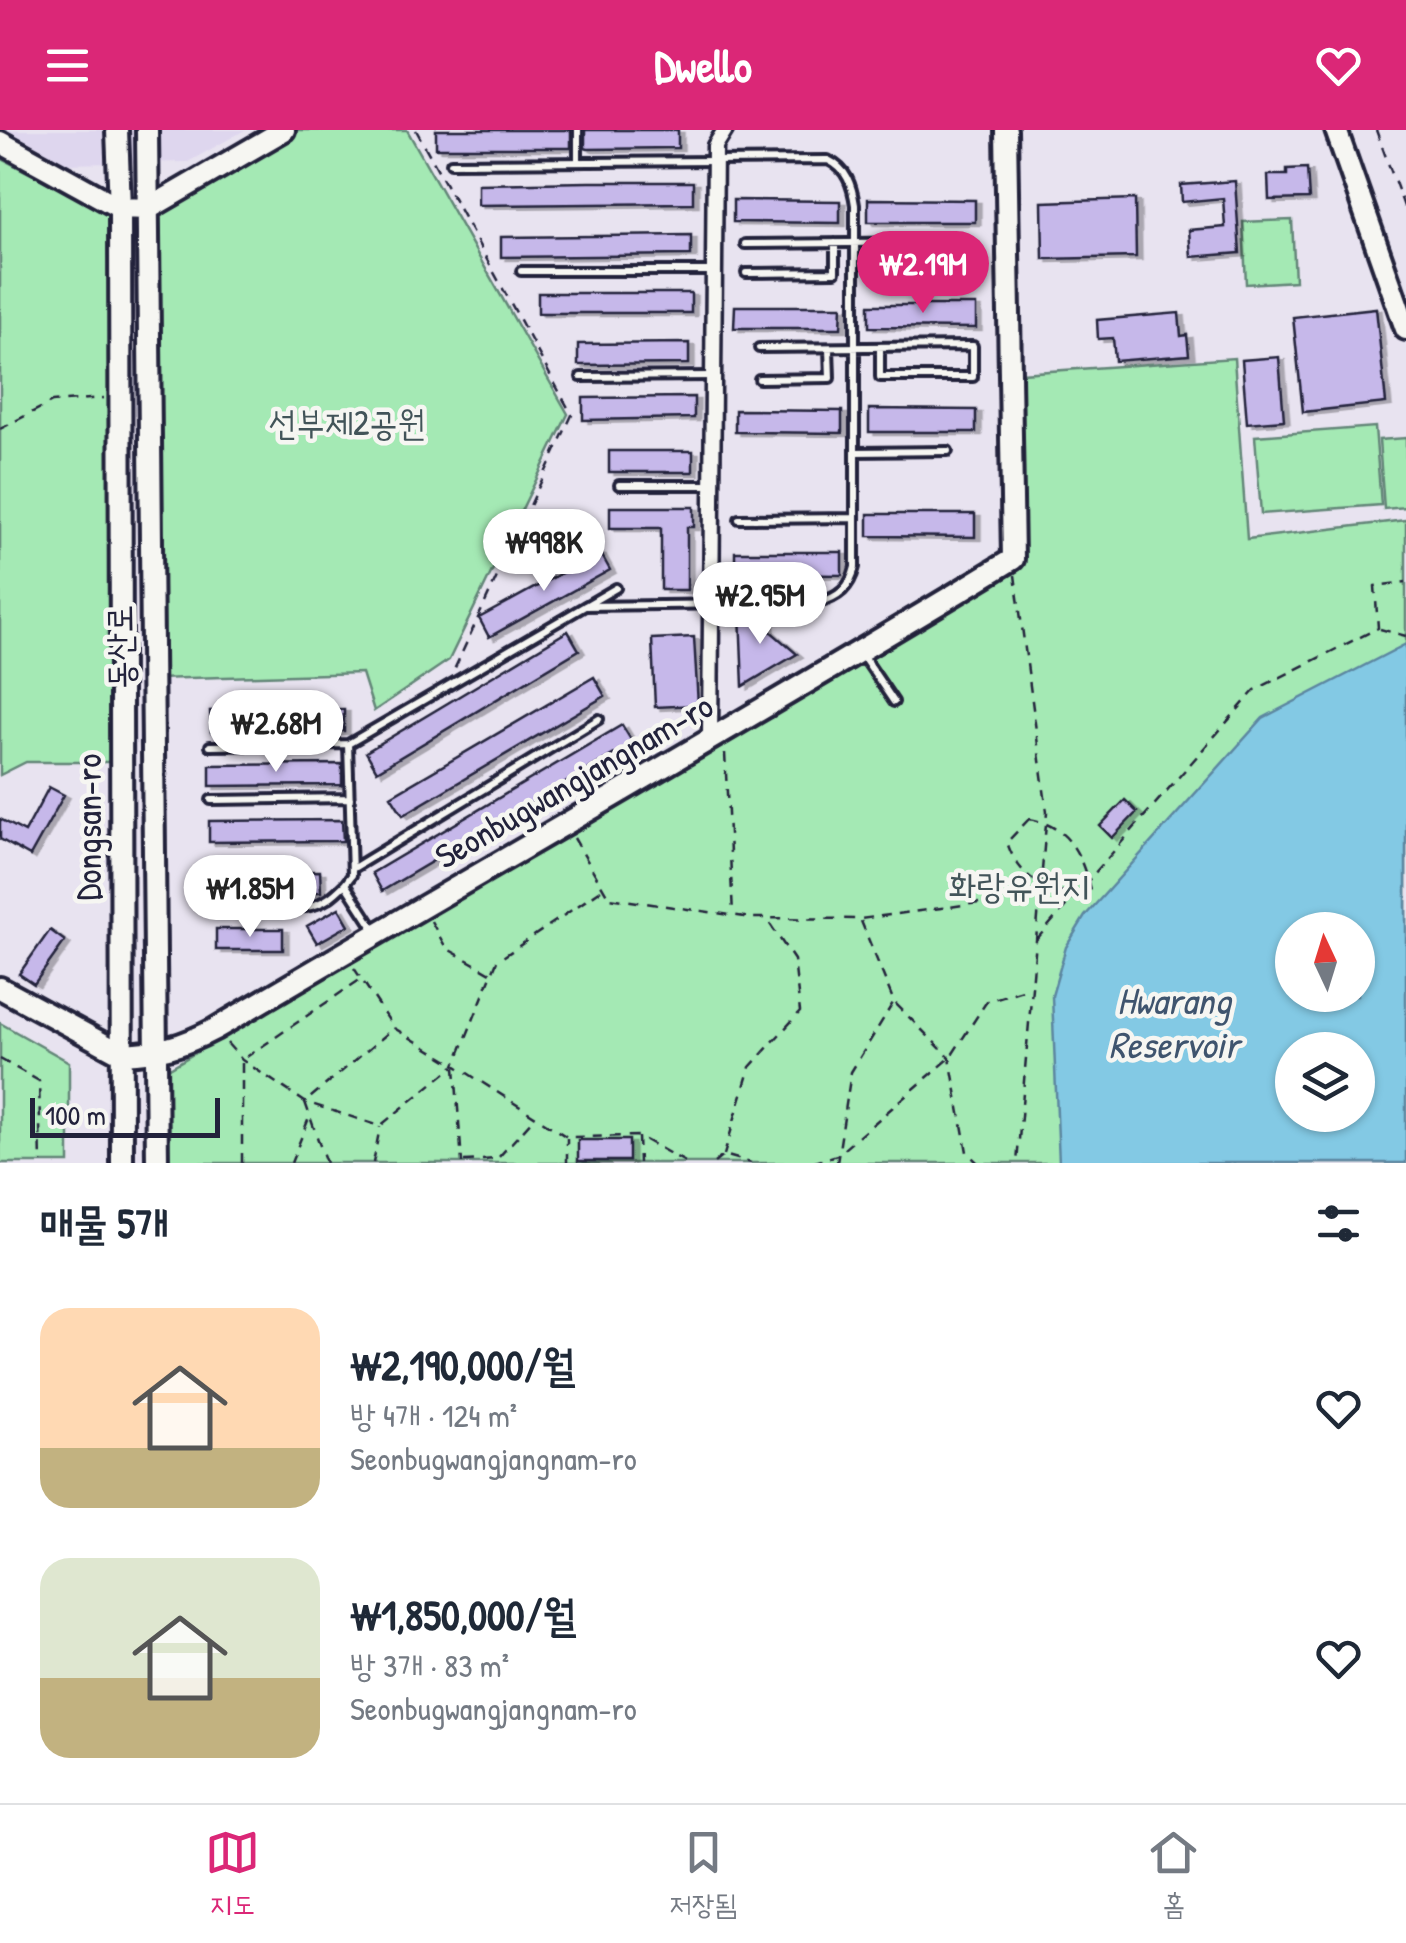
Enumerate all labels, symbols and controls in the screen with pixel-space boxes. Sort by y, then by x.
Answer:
text: Dwello [654,35,752,96]
icon: menu [40,38,95,93]
icon: heart [1311,38,1366,93]
pin: ₩2.19M [842,231,1004,316]
text: ₩2.19M [879,242,967,285]
park label: 선부제2공원 [268,399,426,446]
pin: ₩998K [474,509,614,594]
text: ₩998K [505,520,583,563]
pin: ₩2.95M [679,562,841,647]
text: ₩2.95M [715,573,805,616]
street label: 동산로 [95,604,144,690]
street label: Seonbugwangjangnam-ro [426,682,721,879]
pin: ₩2.68M [195,690,357,775]
text: ₩2.68M [230,701,322,744]
street label: Dongsan-ro [65,754,112,900]
pin: ₩1.85M [169,855,331,940]
park label: 화랑유원지 [949,862,1089,909]
text: ₩1.85M [206,866,294,909]
north arrow [1275,912,1375,1012]
map controls [1275,912,1375,1132]
water label: Hwarang Reservoir [1109,974,1244,1070]
button: layers [1275,1032,1375,1132]
scale bar [30,1093,220,1138]
text: 100 m [45,1096,106,1134]
text: 매물 5개 [40,1194,169,1251]
icon: filters [1311,1196,1366,1251]
text: ₩2,190,000/월 [350,1336,575,1393]
icon: home [120,1348,240,1468]
icon: heart [1311,1381,1366,1436]
text: 방 4개 · 124 m² [350,1394,517,1437]
text: Seonbugwangjangnam-ro [350,1437,637,1480]
text: ₩1,850,000/월 [350,1586,576,1643]
icon: home [120,1598,240,1718]
icon: heart [1311,1631,1366,1686]
text: 방 3개 · 83 m² [350,1644,509,1687]
text: Seonbugwangjangnam-ro [350,1687,637,1730]
tab: 지도 [205,1825,260,1924]
tab: 저장됨 [669,1825,737,1924]
tab: 홈 [1146,1825,1201,1924]

